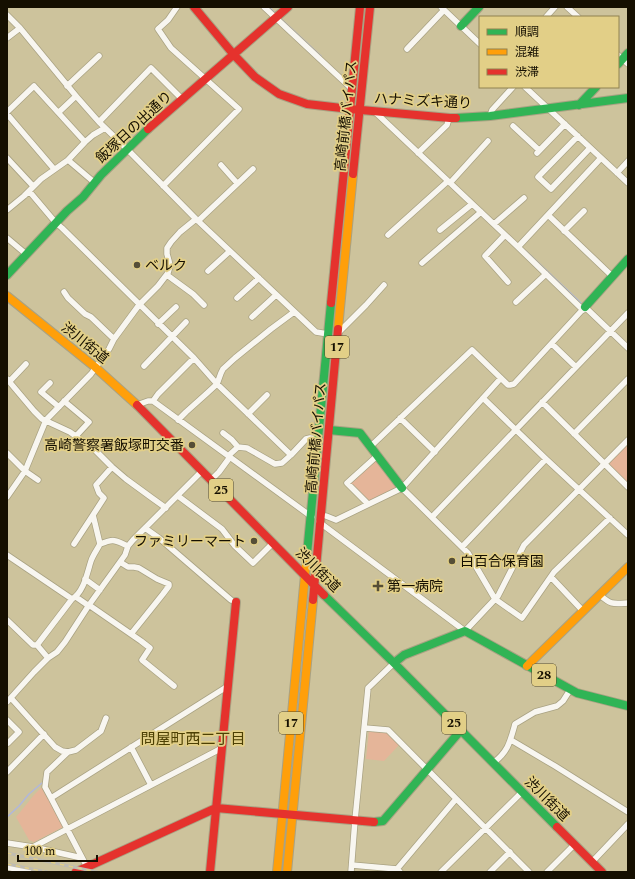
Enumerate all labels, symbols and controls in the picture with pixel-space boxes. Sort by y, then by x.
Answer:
legend [479,16,619,88]
text: 順調 [515,23,539,42]
text: 混雑 [515,43,539,62]
street label: 高崎前橋バイパス [330,59,362,173]
text: 渋滞 [515,63,539,82]
street label: 飯塚日の出通り [91,86,177,168]
street label: ハナミズキ通り [374,88,472,114]
place label: ベルク [145,255,187,276]
marker: ベルク [132,260,142,270]
street label: 渋川街道 [57,317,113,369]
road number: 17 [325,336,349,358]
street label: 高崎前橋バイパス [301,381,331,495]
place label: 高崎警察署飯塚町交番 [44,435,184,456]
marker: 高崎警察署飯塚町交番 [187,440,197,450]
road number: 25 [209,479,233,501]
place label: ファミリーマート [134,531,246,552]
marker: ファミリーマート [249,536,259,546]
street label: 渋川街道 [291,543,345,597]
place label: 白百合保育園 [460,551,544,572]
marker: 白百合保育園 [447,556,457,566]
place label: 第一病院 [387,576,443,597]
marker: 第一病院 [372,580,384,592]
road number: 28 [532,664,556,686]
road number: 17 [279,712,303,734]
road number: 25 [442,712,466,734]
district label: 問屋町西二丁目 [140,728,246,751]
street label: 渋川街道 [520,772,574,826]
scale bar [18,837,97,863]
text: 100 m [24,842,55,861]

